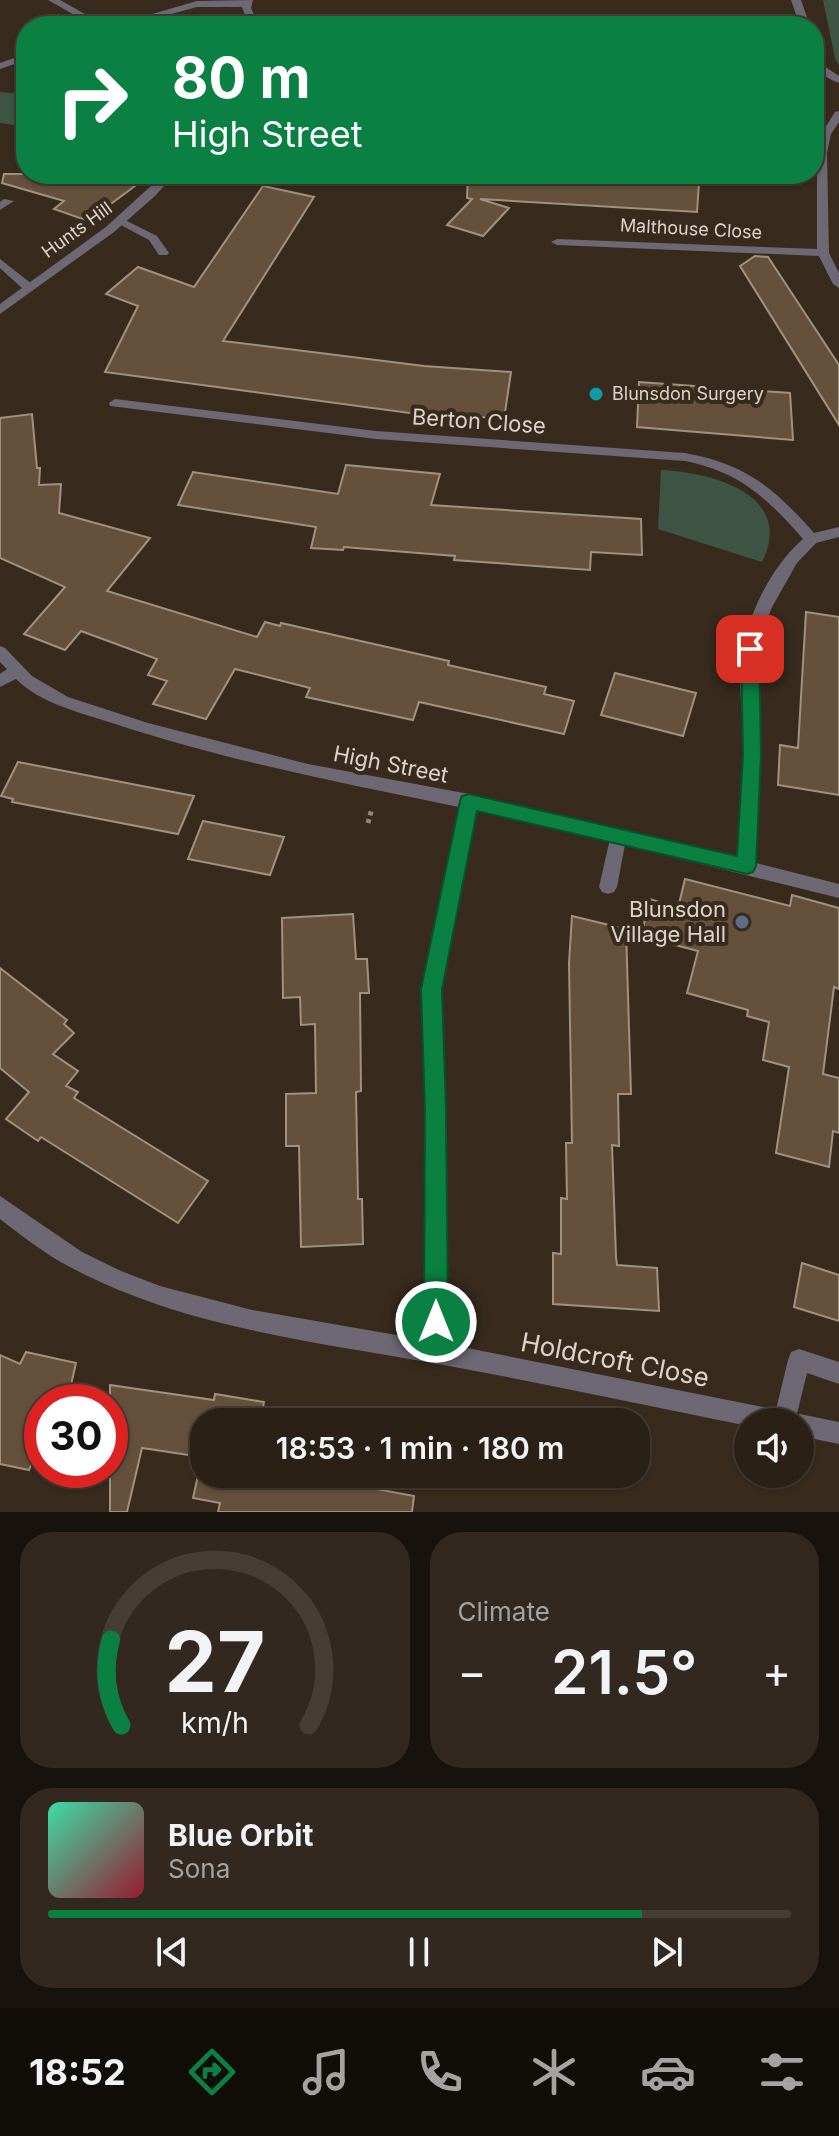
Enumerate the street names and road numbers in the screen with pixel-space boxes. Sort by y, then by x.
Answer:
street label: Hunts Hill [38,197,116,262]
street label: Malthouse Close [619,214,763,243]
street label: Berton Close [411,403,547,439]
street label: High Street [331,740,451,788]
street label: Holdcroft Close [518,1326,712,1393]

